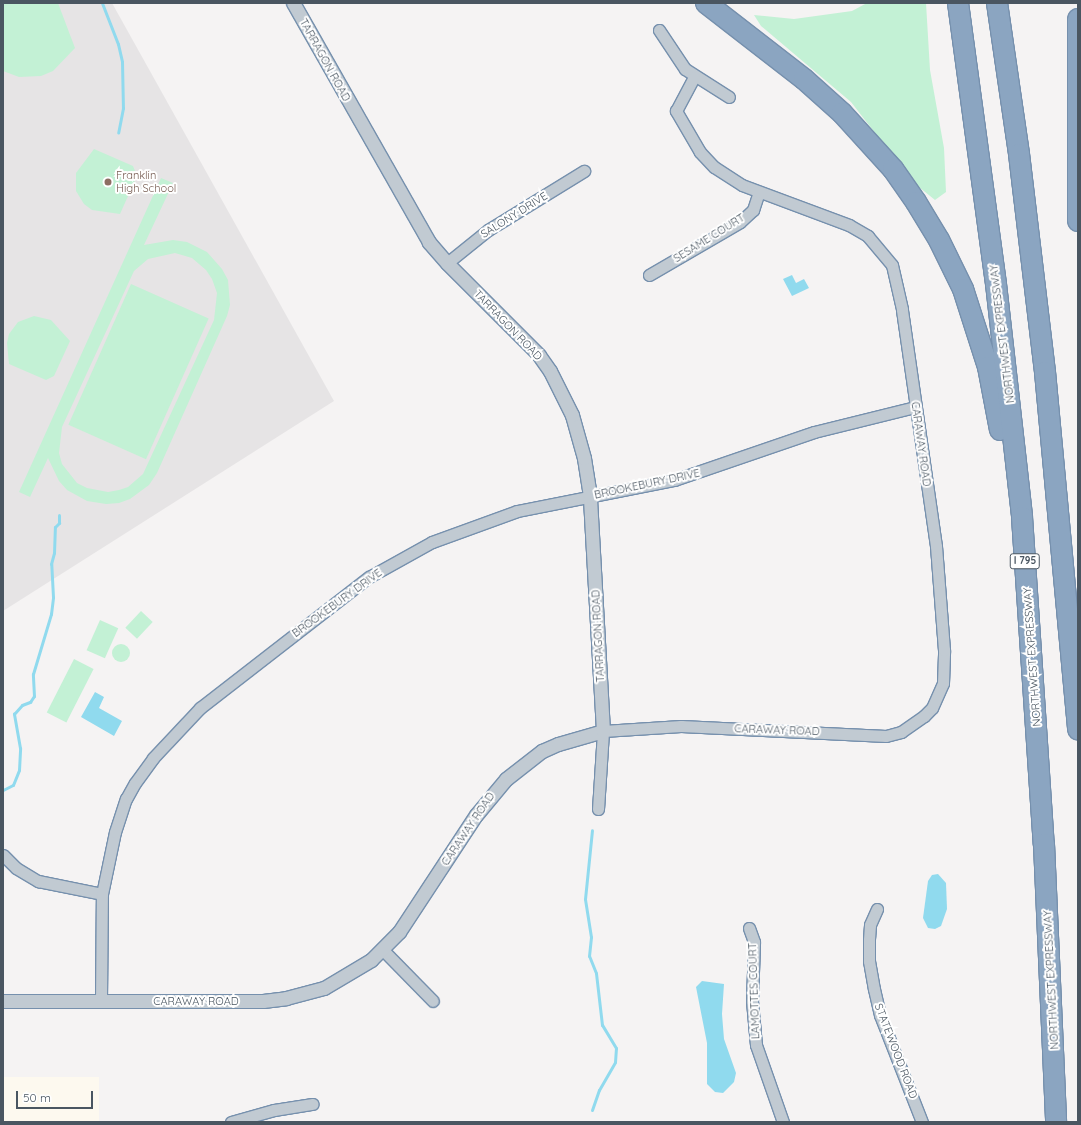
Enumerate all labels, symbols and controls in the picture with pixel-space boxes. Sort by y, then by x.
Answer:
street label: TARRAGON ROAD [297,16,353,104]
place label: Franklin High School [116,169,176,195]
marker: Franklin High School [103,177,113,187]
street label: SALONY DRIVE [478,189,550,241]
street label: SESAME COURT [671,211,747,265]
street label: NORTHWEST EXPRESSWAY [987,264,1017,404]
street label: TARRAGON ROAD [471,287,545,363]
street label: CARAWAY ROAD [909,401,933,487]
street label: BROOKEBURY DRIVE [593,466,701,502]
road number: I 795 [1009,553,1041,569]
street label: BROOKEBURY DRIVE [289,566,385,640]
street label: NORTHWEST EXPRESSWAY [1021,587,1043,727]
street label: TARRAGON ROAD [589,589,607,683]
street label: CARAWAY ROAD [734,722,820,738]
street label: CARAWAY ROAD [439,790,497,868]
street label: NORTHWEST EXPRESSWAY [1041,910,1061,1050]
street label: LAMOTTES COURT [746,942,762,1040]
street label: CARAWAY ROAD [153,994,239,1008]
street label: STATEWOOD ROAD [872,1002,920,1100]
scale bar [18,1083,95,1109]
text: 50 m [23,1090,51,1105]

